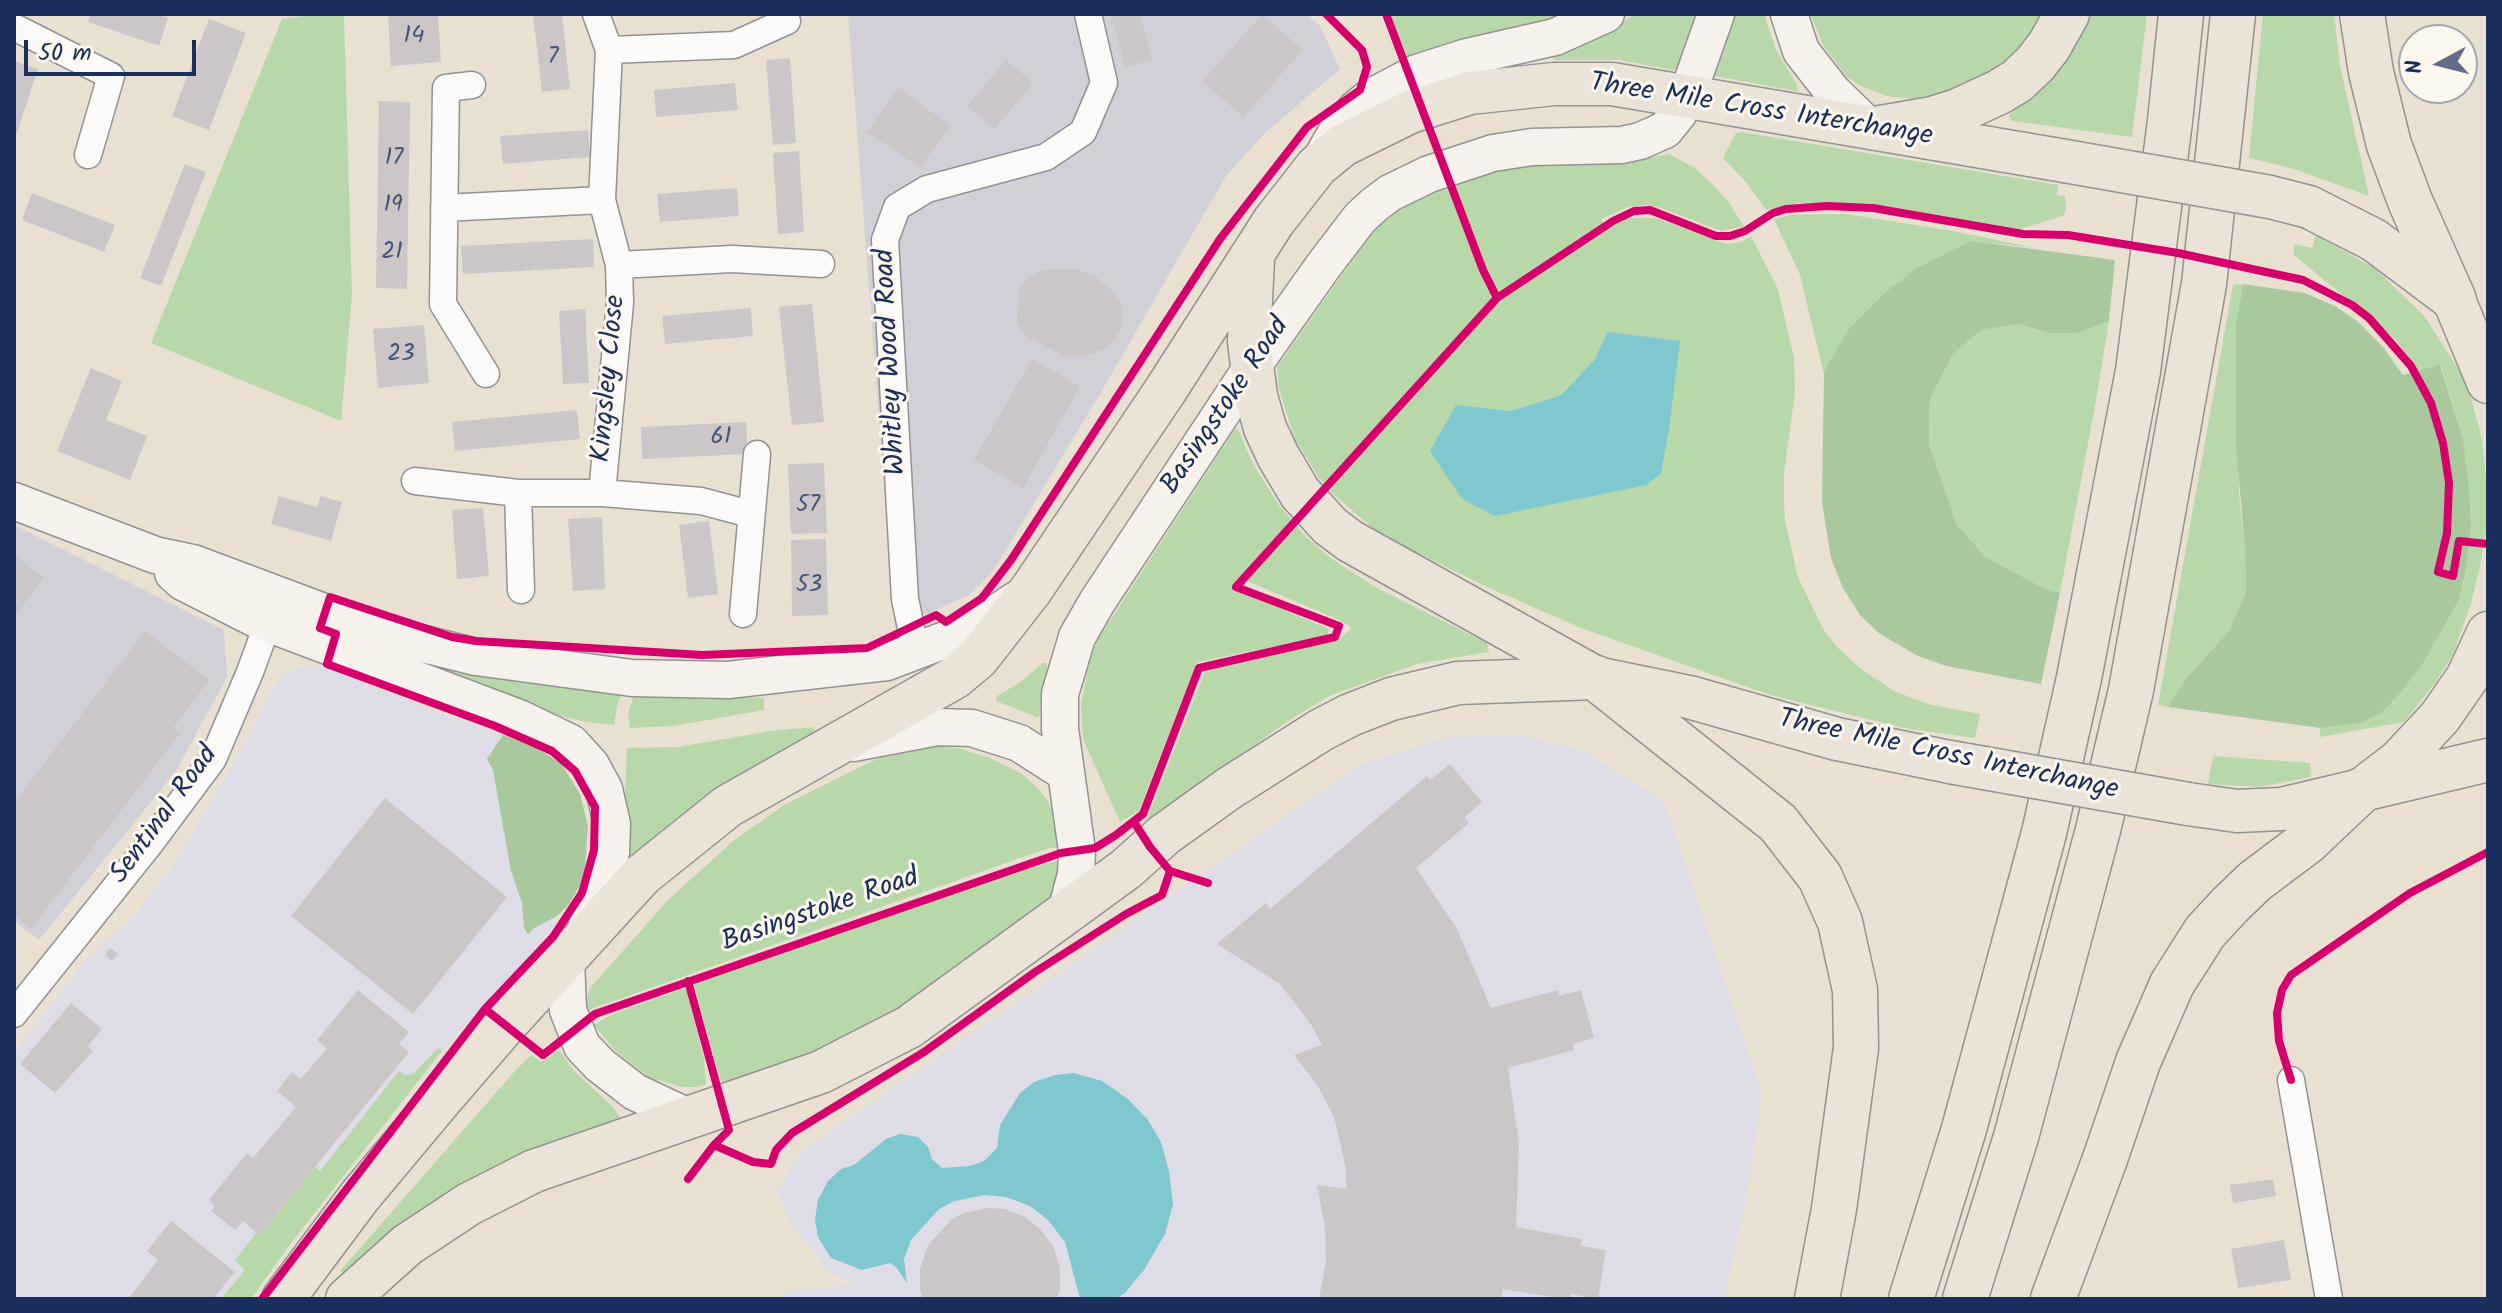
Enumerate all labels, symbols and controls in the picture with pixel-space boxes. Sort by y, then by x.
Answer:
scale bar [28,24,200,74]
house number: 14 [404,24,424,52]
north arrow [2398,24,2478,104]
text: 50 m [38,34,92,73]
house number: 7 [547,45,559,73]
text: N [2397,58,2434,76]
street label: Three Mile Cross Interchange [1587,68,1935,156]
house number: 17 [385,146,403,174]
house number: 19 [383,193,403,221]
house number: 21 [381,240,403,268]
street label: Whitley Wood Road [870,248,916,476]
street label: Kingsley Close [587,294,635,464]
street label: Basingstoke Road [1155,312,1299,502]
house number: 23 [387,342,415,370]
house number: 61 [711,425,731,453]
house number: 57 [796,493,820,521]
house number: 53 [796,573,822,601]
street label: Three Mile Cross Interchange [1775,705,2121,809]
street label: Sentinal Road [105,741,227,891]
street label: Basingstoke Road [718,863,924,961]

